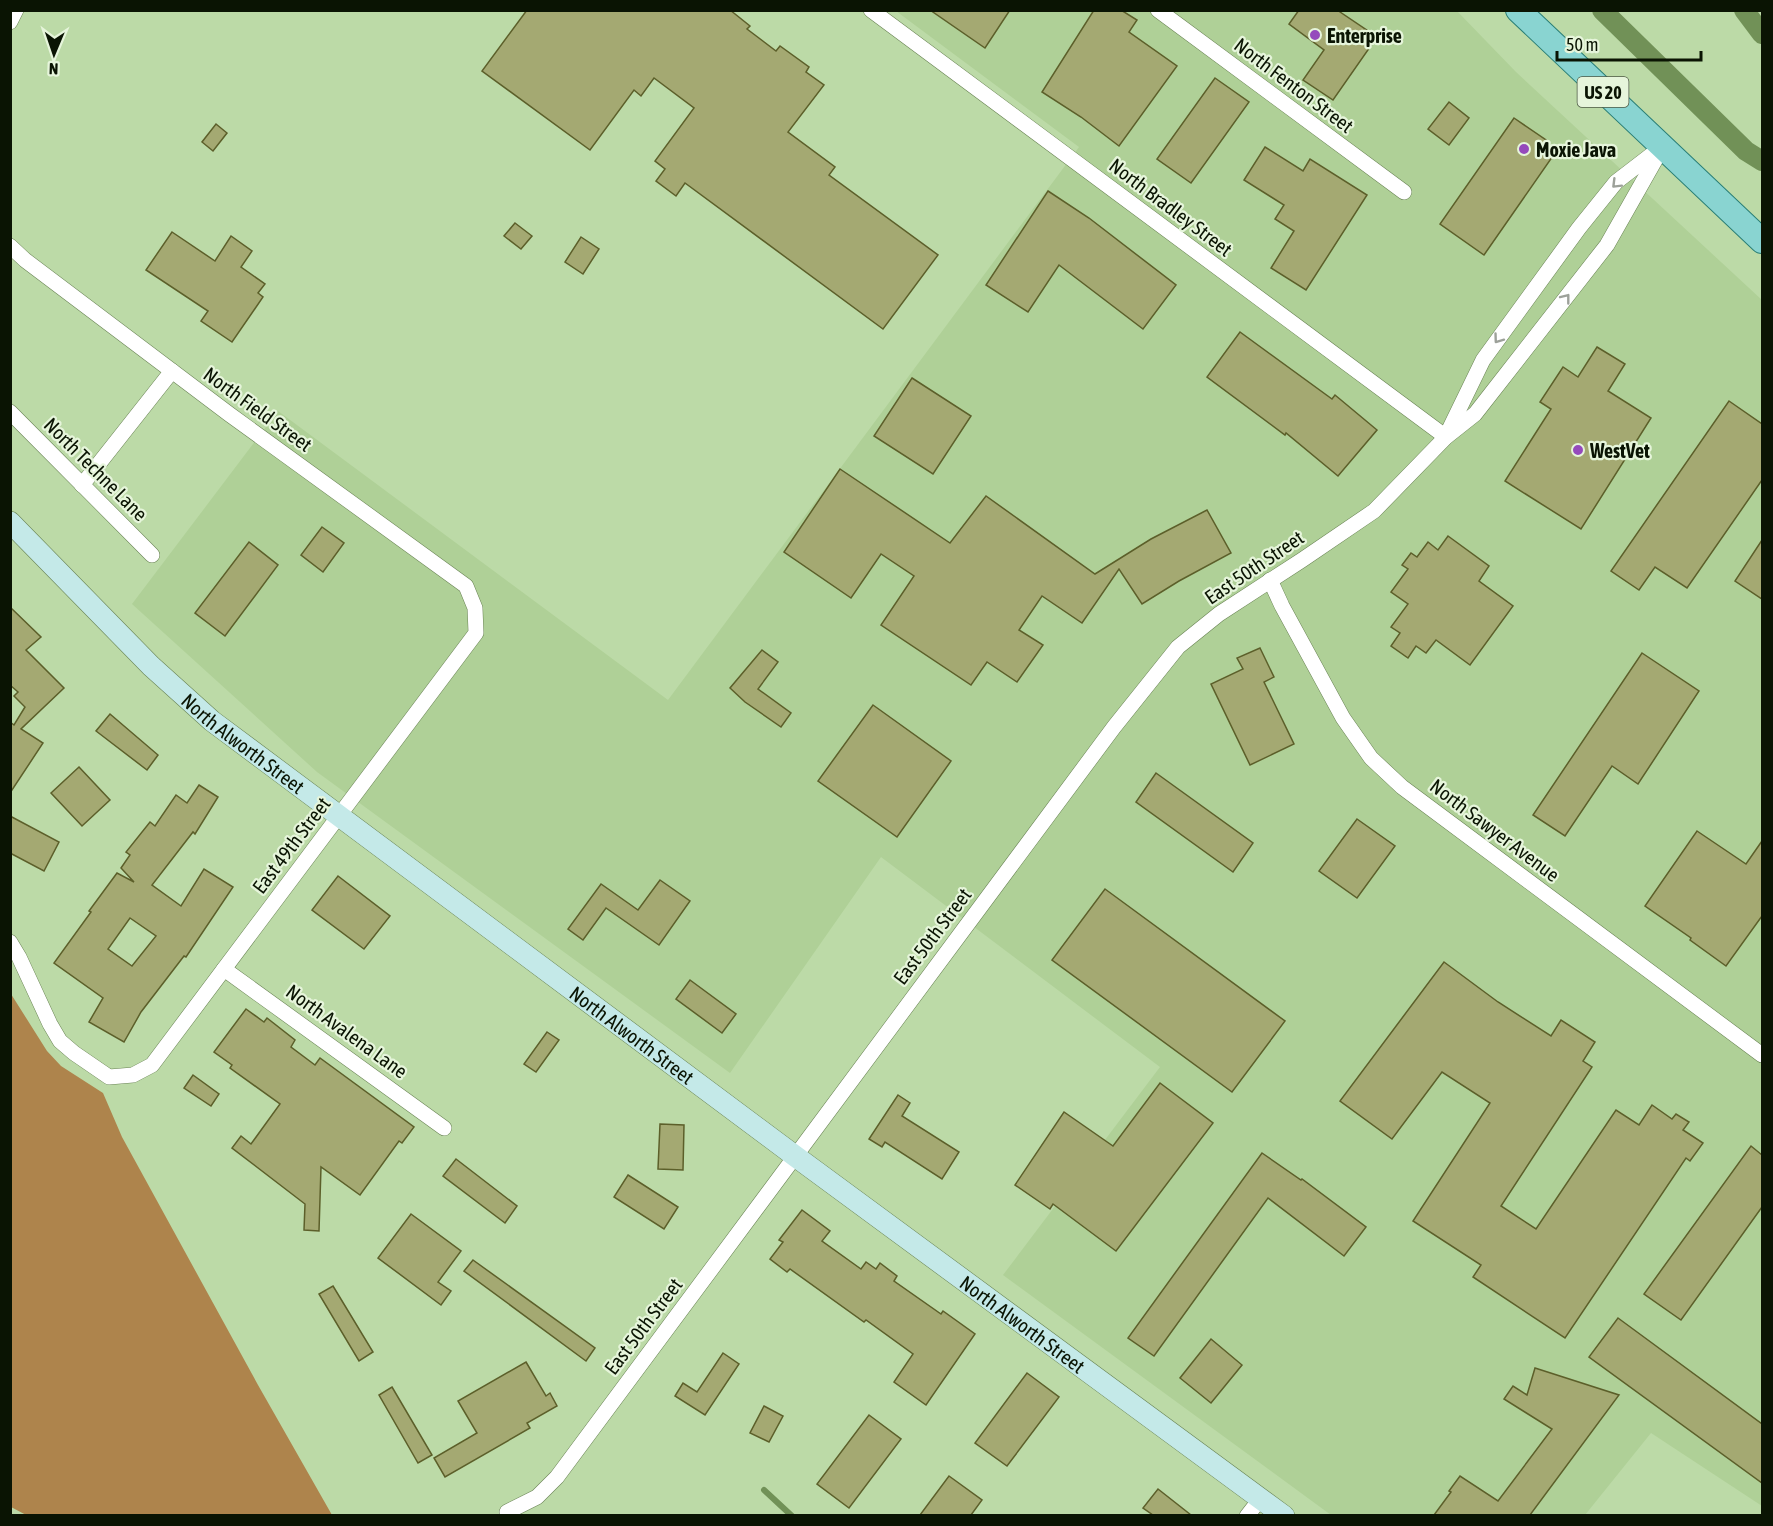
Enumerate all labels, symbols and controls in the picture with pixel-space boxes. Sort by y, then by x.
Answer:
north arrow [24,24,84,84]
place label: Enterprise [1327,24,1402,47]
scale bar [1557,24,1701,62]
marker: Enterprise [1308,28,1322,42]
street label: North Fenton Street [1230,33,1358,137]
text: 50 m [1566,34,1598,55]
text: N [48,60,59,78]
road number: US 20 [1578,77,1628,107]
place label: Moxie Java [1536,138,1616,161]
marker: Moxie Java [1517,142,1531,156]
street label: North Bradley Street [1105,153,1237,261]
one-way arrow [1613,177,1623,188]
one-way arrow [1558,294,1569,305]
one-way arrow [1494,332,1505,343]
street label: North Field Street [199,362,317,456]
street label: North Techne Lane [40,413,152,525]
place label: WestVet [1589,439,1650,462]
marker: WestVet [1571,443,1585,457]
street label: East 50th Street [1200,525,1308,608]
street label: North Alworth Street [177,688,310,798]
street label: North Sawyer Avenue [1426,774,1564,886]
street label: East 49th Street [247,792,335,898]
street label: East 50th Street [888,883,976,989]
street label: North Avalena Lane [282,979,412,1083]
street label: North Alworth Street [566,981,699,1088]
street label: North Alworth Street [956,1270,1090,1377]
street label: East 50th Street [599,1273,687,1379]

